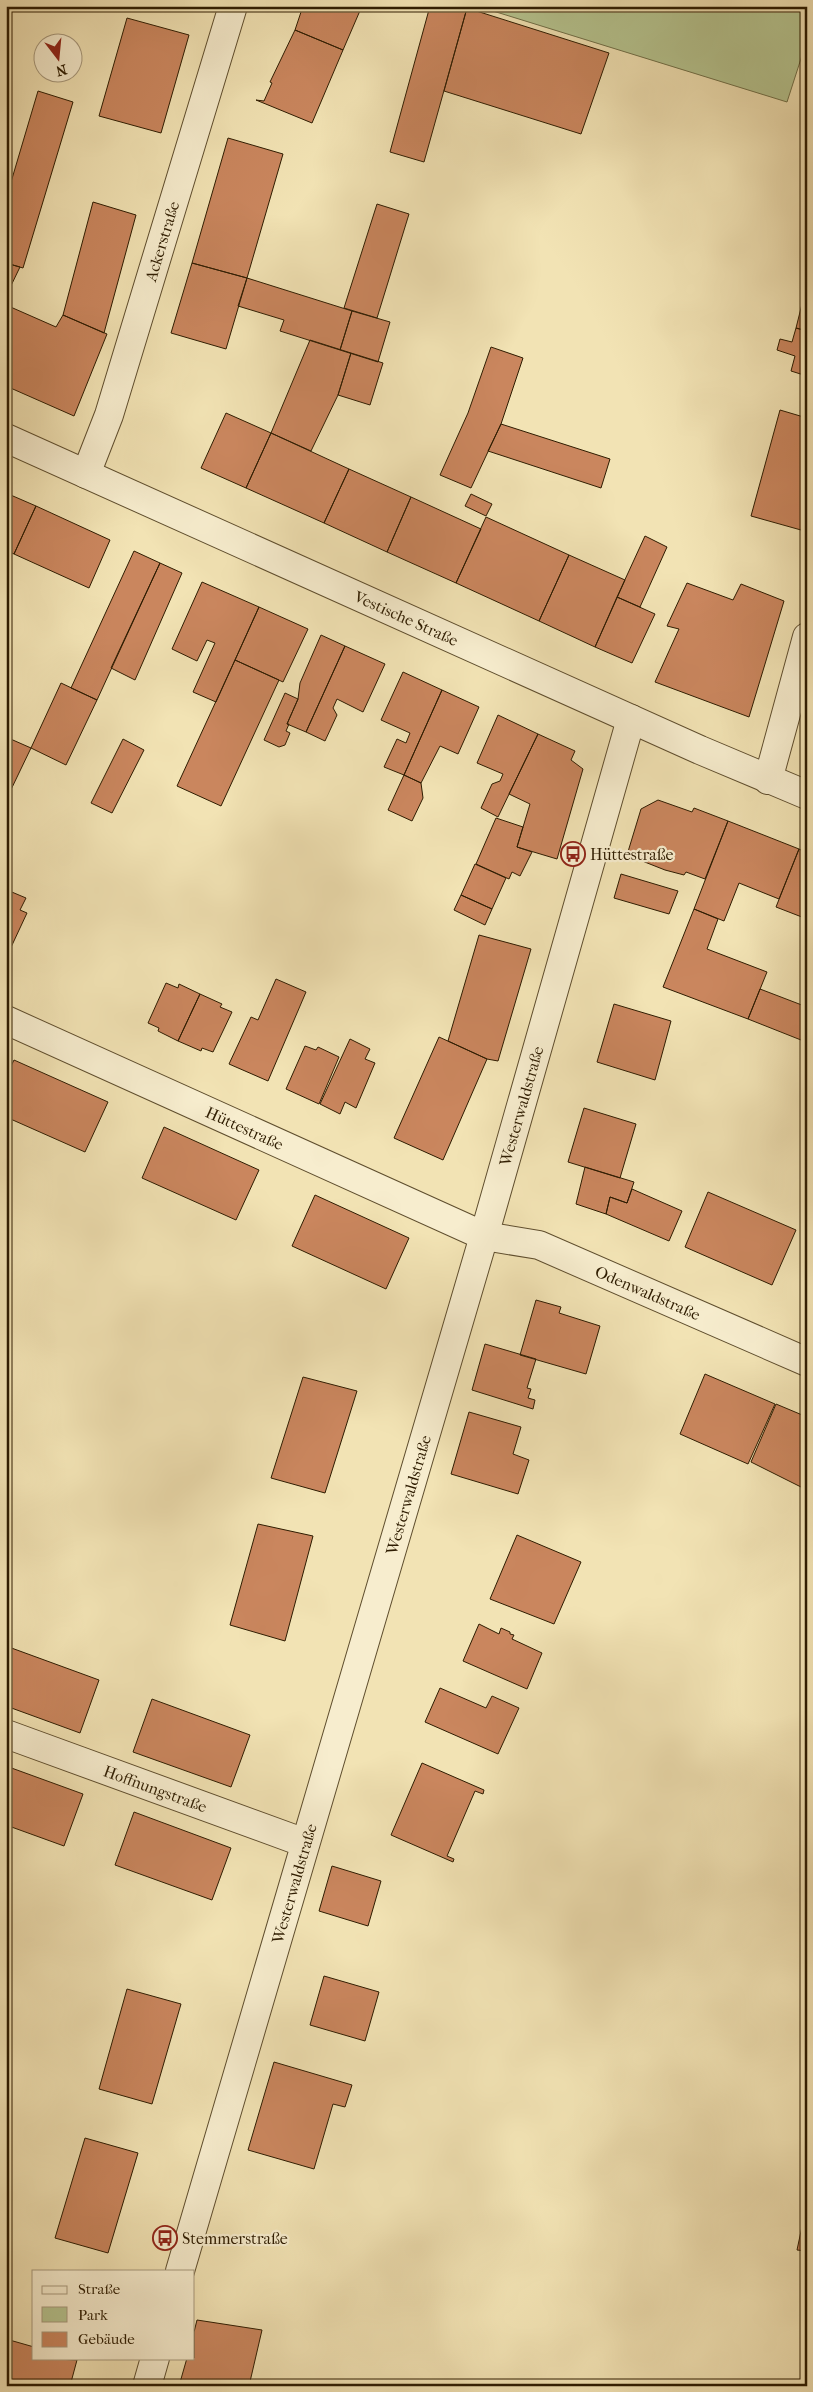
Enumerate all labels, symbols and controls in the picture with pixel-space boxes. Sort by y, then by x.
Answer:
north arrow [32,32,82,82]
text: N [54,60,69,80]
street label: Ackerstraße [140,199,183,284]
street label: Vestische Straße [351,586,461,650]
bus stop icon: Hüttestraße [560,841,586,867]
place label: Hüttestraße [590,845,673,864]
street label: Westerwaldstraße [495,1044,547,1169]
street label: Hüttestraße [203,1102,287,1154]
street label: Odenwaldstraße [592,1261,703,1324]
street label: Westerwaldstraße [381,1433,435,1558]
street label: Hoffnungstraße [101,1761,210,1816]
street label: Westerwaldstraße [267,1821,320,1946]
bus stop icon: Stemmerstraße [152,2225,178,2251]
place label: Stemmerstraße [182,2229,288,2248]
legend [32,2270,195,2360]
text: Straße [78,2280,121,2298]
text: Park [78,2306,108,2324]
text: Gebäude [78,2330,135,2348]

